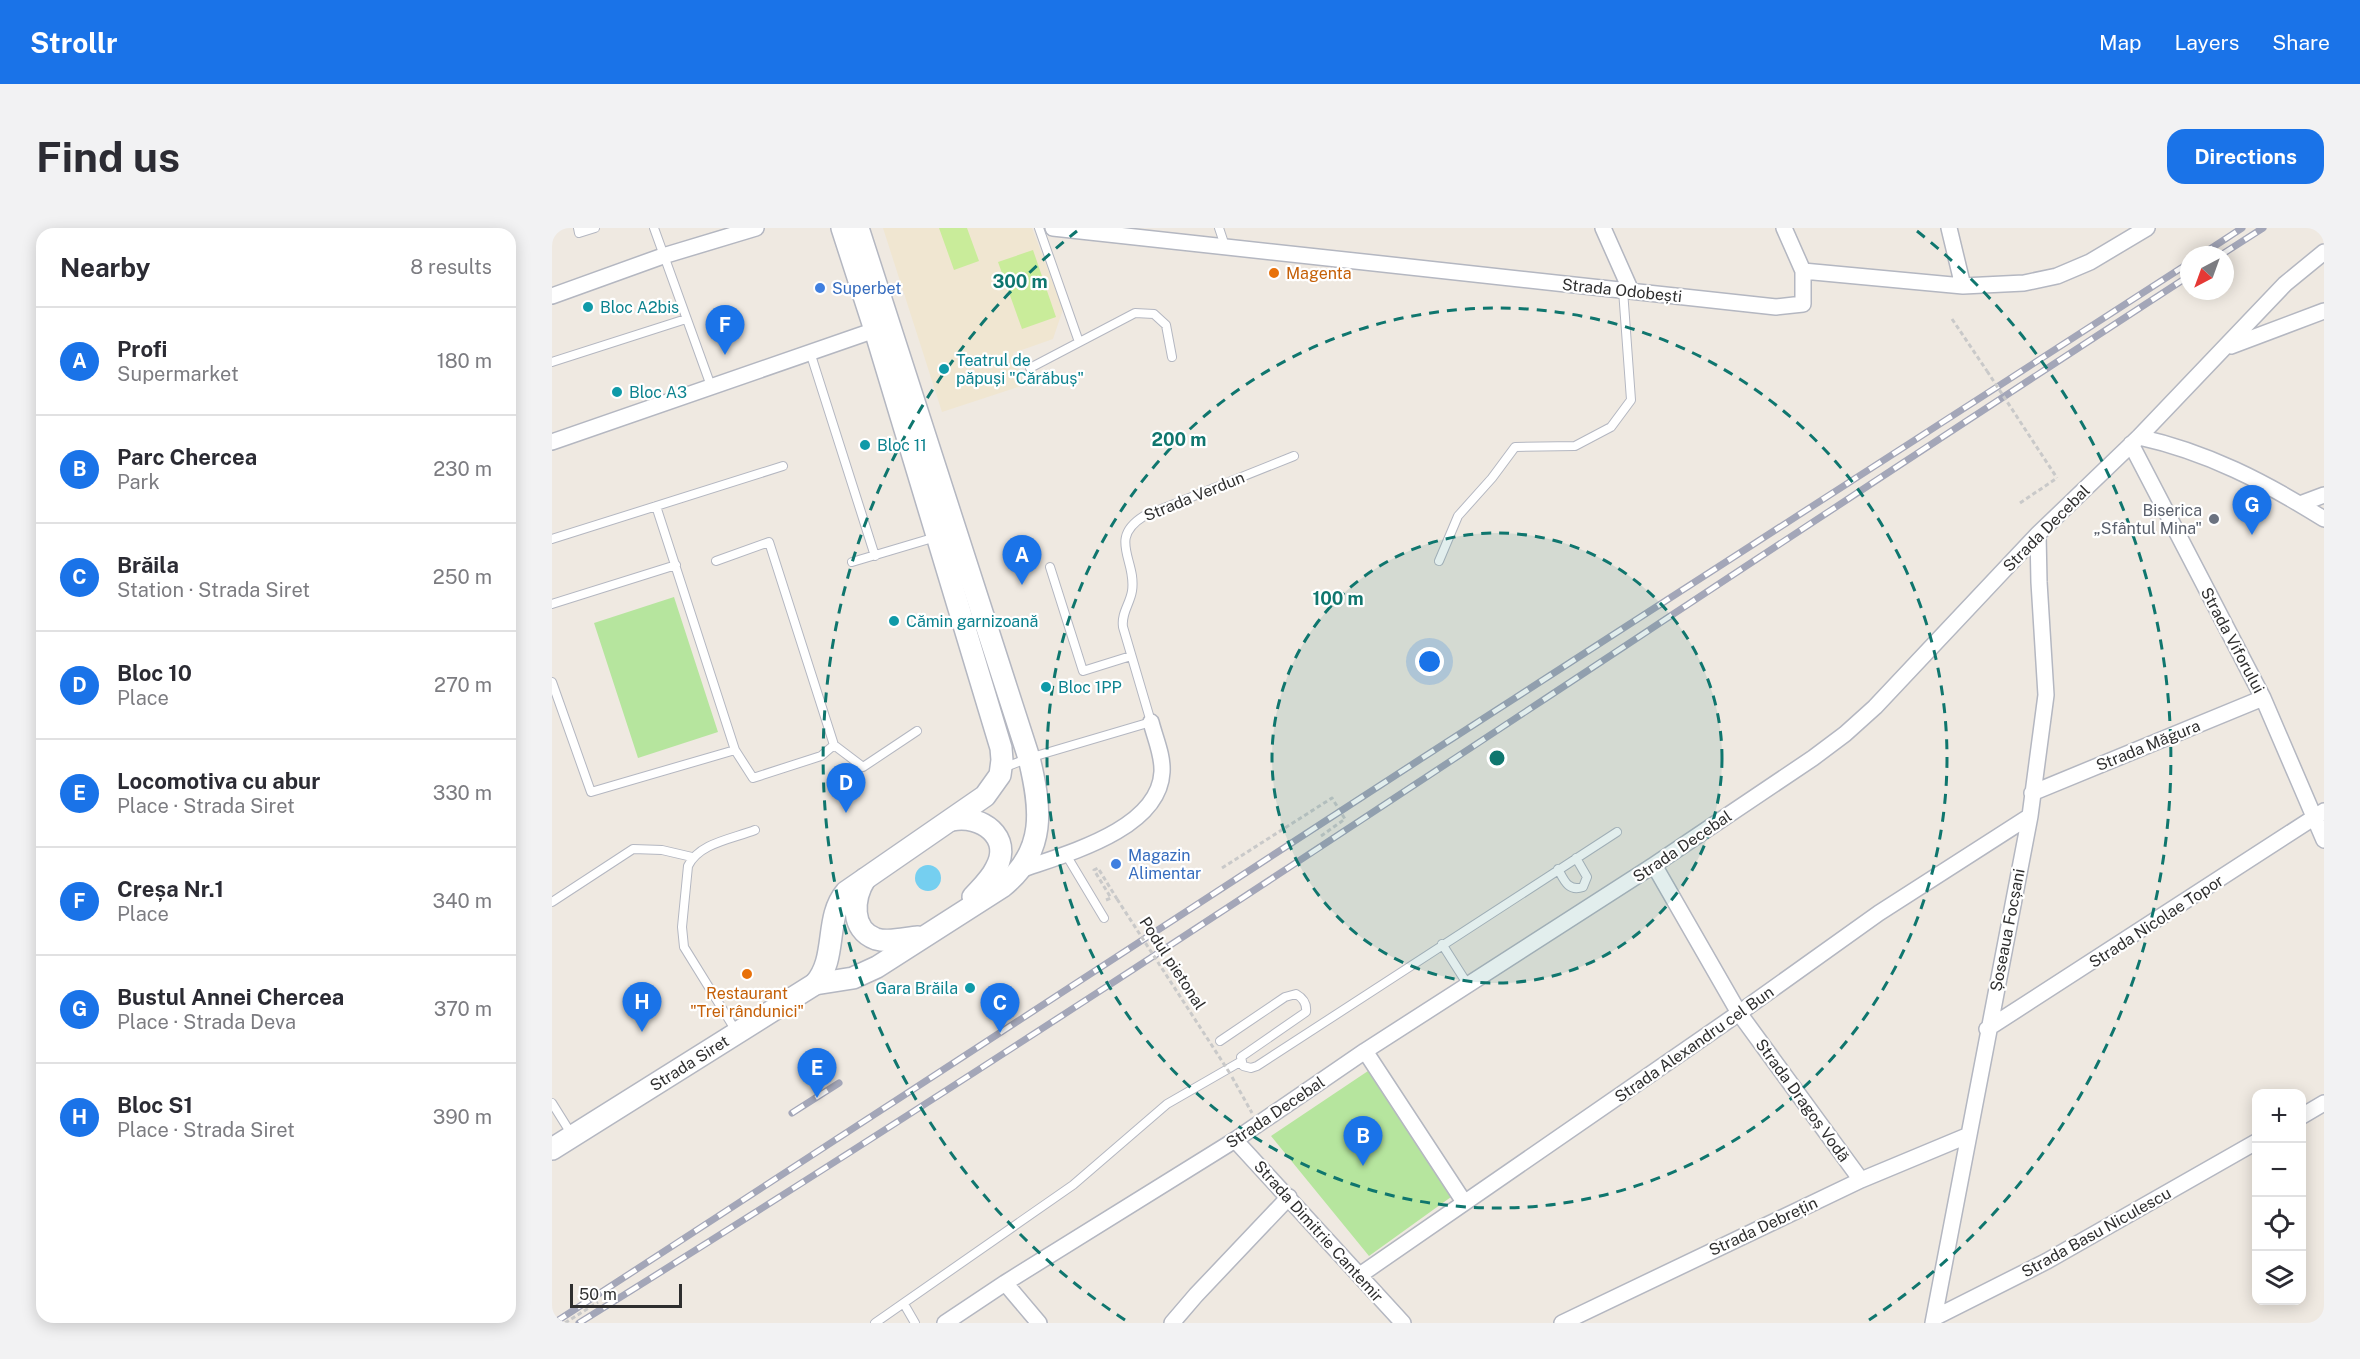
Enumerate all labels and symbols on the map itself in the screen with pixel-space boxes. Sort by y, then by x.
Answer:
north arrow [2180,246,2234,300]
place label: Magenta [1286,264,1352,283]
marker: Magenta [1267,266,1281,280]
text: 300 m [992,271,1048,292]
street label: Strada Odobești [1561,275,1683,306]
place label: Superbet [832,279,901,298]
marker: Superbet [813,281,827,295]
place label: Bloc A2bis [600,298,679,317]
marker: Bloc A2bis [581,300,595,314]
pin: F [706,306,744,355]
place label: Teatrul de păpuși "Cărăbuș" [956,351,1084,388]
marker: Teatrul de păpuși "Cărăbuș" [937,362,951,376]
place label: Bloc A3 [629,383,687,402]
marker: Bloc A3 [610,385,624,399]
text: 200 m [1152,429,1206,450]
place label: Bloc 11 [877,436,927,455]
marker: Bloc 11 [858,438,872,452]
street label: Strada Verdun [1141,468,1247,525]
street label: Strada Decebal [1999,481,2094,576]
pin: G [2232,486,2272,535]
place label: Biserica „Sfântul Mina" [2094,501,2202,538]
marker: Biserica „Sfântul Mina" [2207,512,2221,526]
pin: A [1002,536,1042,585]
street label: Strada Viforului [2197,584,2268,696]
text: 100 m [1312,588,1364,609]
place label: Cămin garnizoană [906,612,1038,631]
marker: Cămin garnizoană [887,614,901,628]
your location [1415,647,1444,676]
place label: Bloc 1PP [1058,678,1122,697]
marker: Bloc 1PP [1039,680,1053,694]
street label: Strada Măgura [2093,716,2203,775]
centre of rings [1487,748,1507,768]
pin: D [826,764,866,813]
street label: Strada Decebal [1629,806,1735,886]
place label: Magazin Alimentar [1128,846,1201,883]
marker: Magazin Alimentar [1109,857,1123,871]
street label: Șoseaua Focșani [1986,867,2029,993]
street label: Strada Nicolae Topor [2086,871,2227,972]
street label: Podul pietonal [1136,913,1210,1013]
marker: Restaurant "Trei rândunici" [740,967,754,981]
place label: Gara Brăila [876,979,958,998]
marker: Gara Brăila [963,981,977,995]
pin: H [622,982,662,1032]
street label: Strada Alexandru cel Bun [1611,982,1777,1107]
place label: Restaurant "Trei rândunici" [690,984,804,1021]
pin: C [980,984,1020,1033]
street label: Strada Siret [646,1031,733,1095]
street label: Strada Dragoș Vodă [1752,1035,1854,1165]
pin: E [798,1048,836,1098]
street label: Strada Decebal [1222,1072,1328,1152]
pin: B [1344,1116,1382,1166]
street label: Strada Dimitrie Cantemir [1250,1157,1387,1306]
street label: Strada Basu Niculescu [2018,1183,2174,1281]
street label: Strada Debrețin [1706,1193,1821,1260]
scale bar [570,1281,682,1308]

